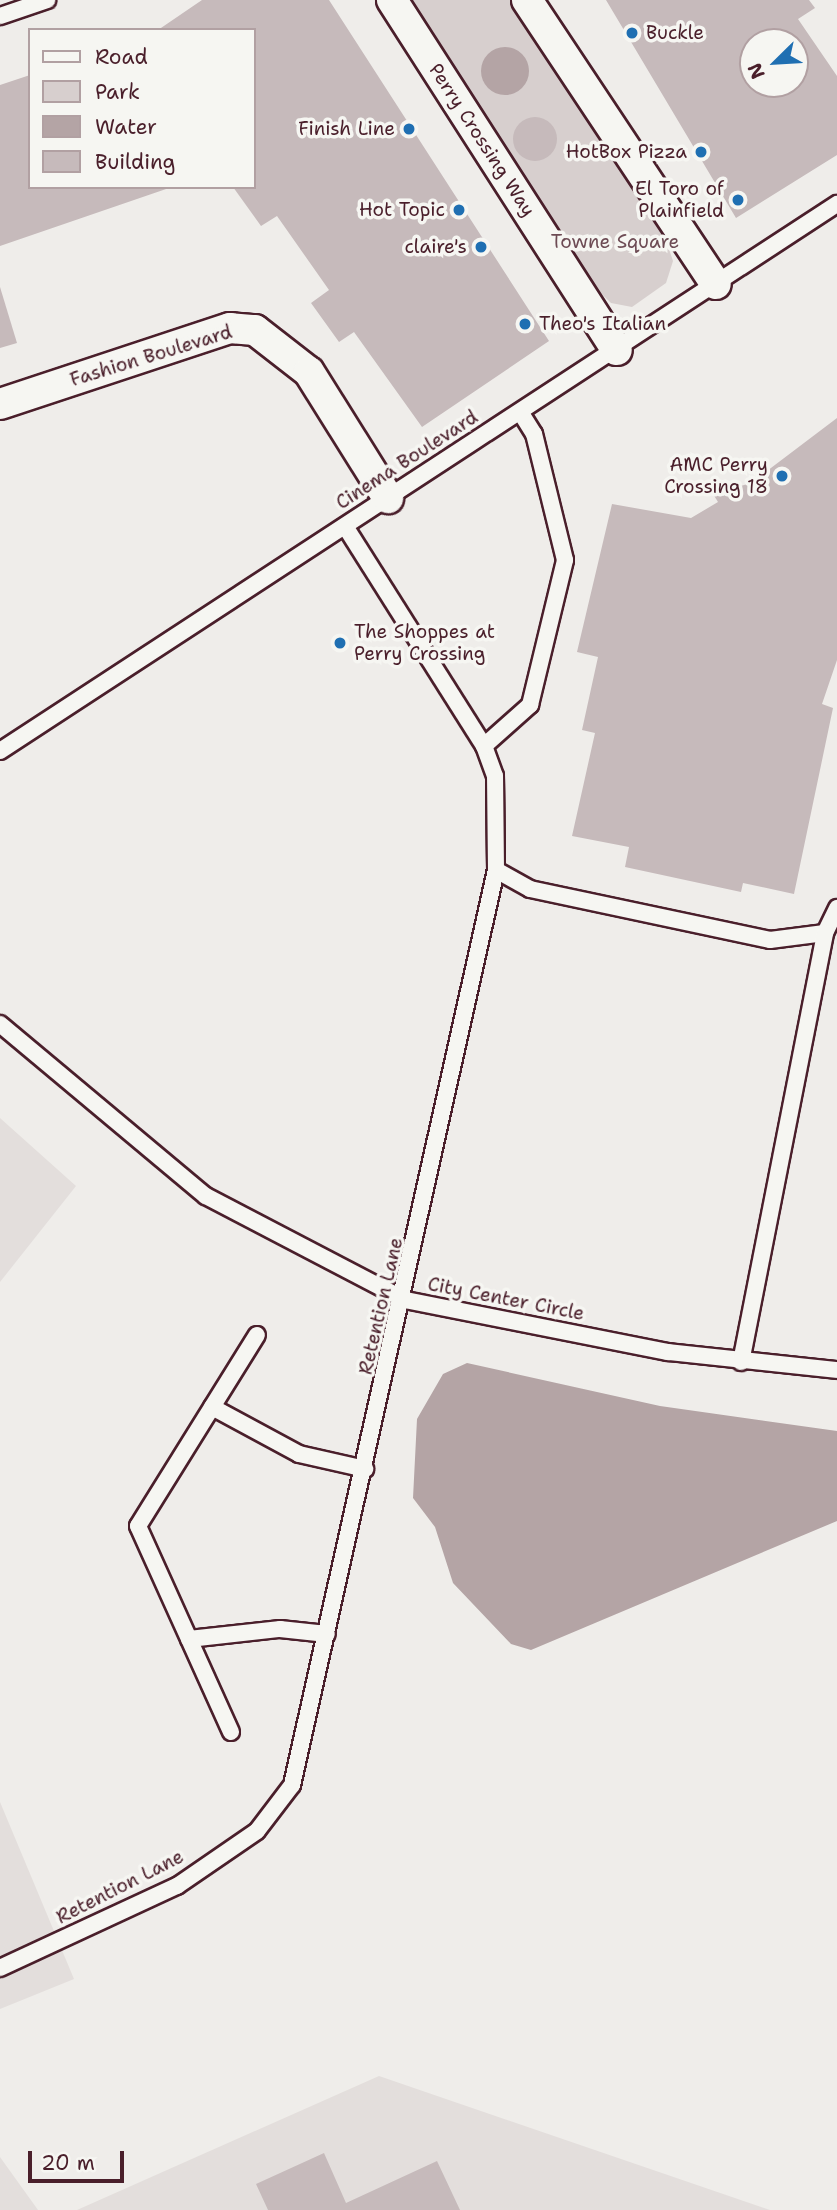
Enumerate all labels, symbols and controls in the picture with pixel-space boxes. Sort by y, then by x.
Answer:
place label: Buckle [646,22,704,44]
marker: Buckle [624,25,640,41]
legend [28,28,256,189]
north arrow [739,28,809,98]
text: Road [95,43,148,71]
street label: Perry Crossing Way [424,59,540,221]
text: N [742,59,771,83]
text: Park [95,78,140,106]
text: Water [95,113,157,141]
place label: Finish Line [298,118,395,140]
marker: Finish Line [401,121,417,137]
place label: HotBox Pizza [566,141,687,163]
marker: HotBox Pizza [693,144,709,160]
text: Building [95,148,175,176]
place label: El Toro of Plainfield [635,178,724,222]
marker: El Toro of Plainfield [730,192,746,208]
place label: Hot Topic [359,199,445,221]
marker: Hot Topic [451,202,467,218]
park label: Towne Square [551,231,679,253]
place label: claire's [405,236,467,258]
marker: claire's [473,239,489,255]
place label: Theo's Italian [539,313,666,335]
marker: Theo's Italian [517,316,533,332]
street label: Fashion Boulevard [67,321,235,391]
street label: Cinema Boulevard [332,406,482,514]
place label: AMC Perry Crossing 18 [664,454,768,498]
marker: AMC Perry Crossing 18 [774,468,790,484]
place label: The Shoppes at Perry Crossing [354,621,495,665]
marker: The Shoppes at Perry Crossing [332,635,348,651]
street label: Retention Lane [354,1235,408,1377]
street label: City Center Circle [426,1273,586,1325]
street label: Retention Lane [53,1845,187,1929]
scale bar [32,2136,128,2180]
text: 20 m [41,2149,95,2177]

